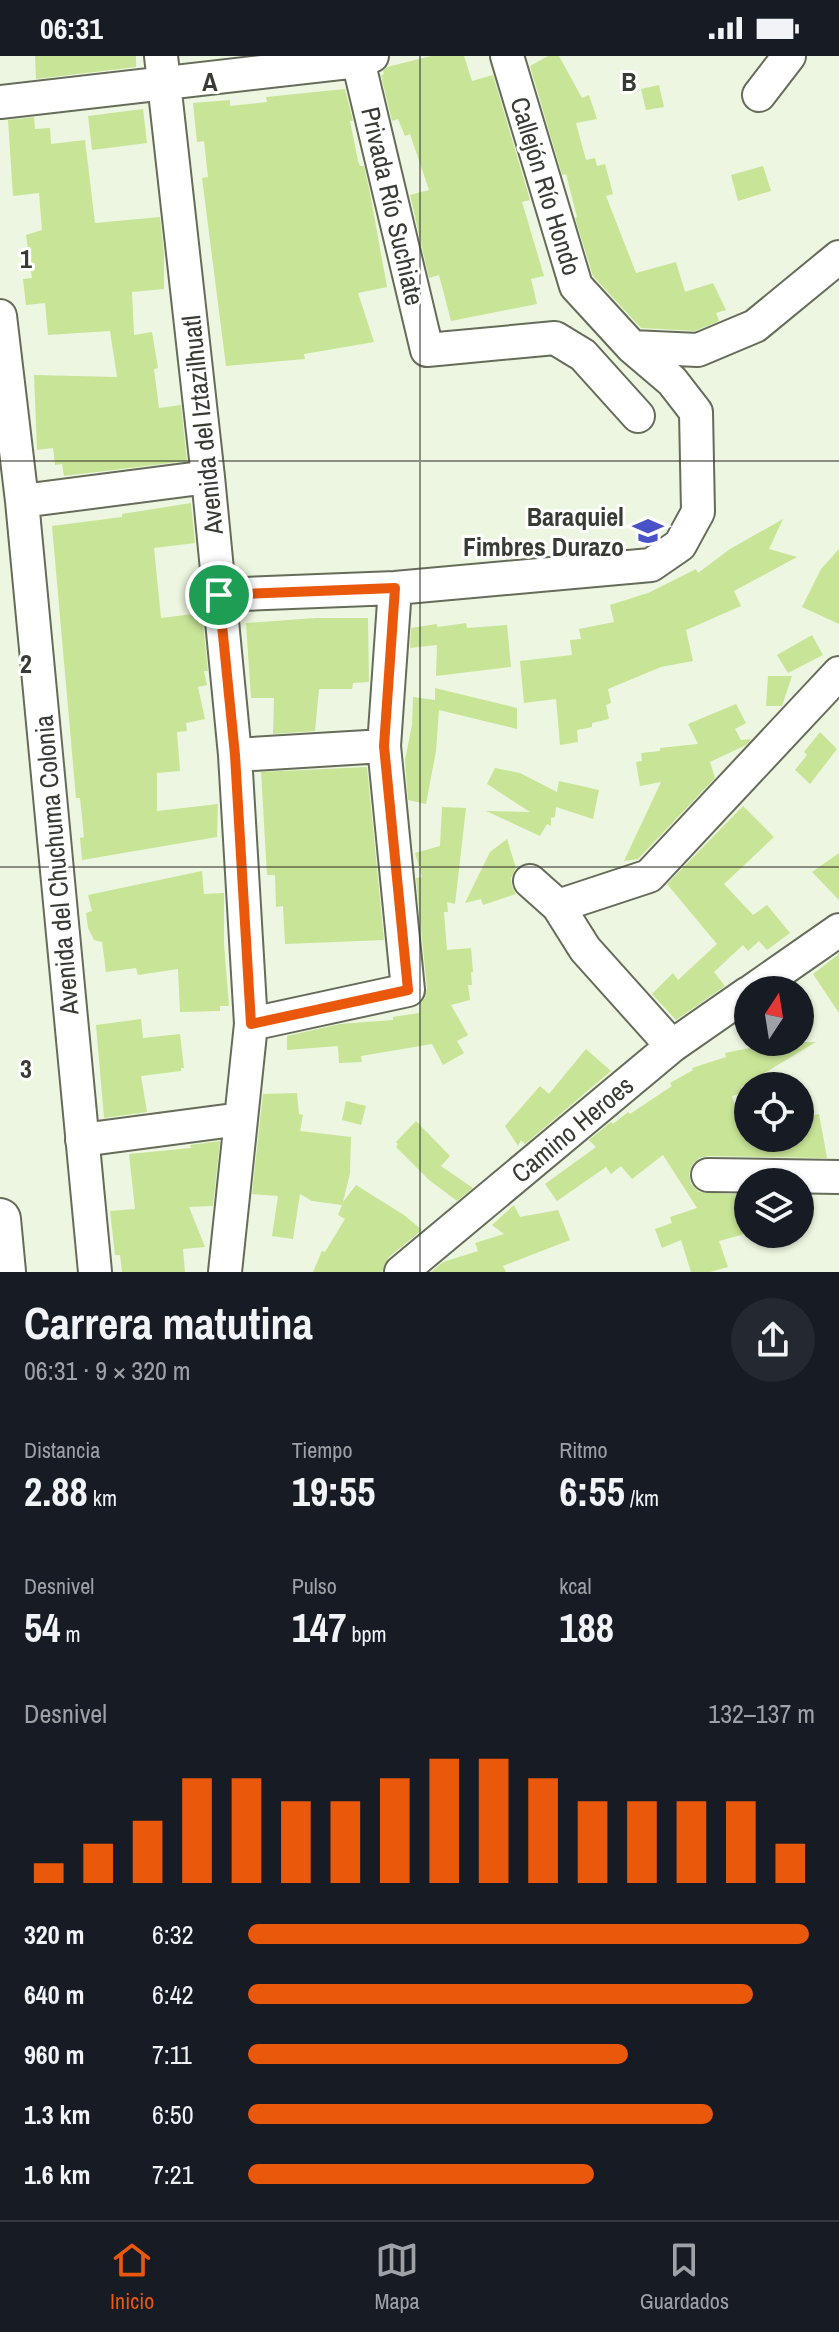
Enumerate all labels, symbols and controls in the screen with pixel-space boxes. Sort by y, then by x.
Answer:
text: 06:31 [40,8,103,48]
text: A [202,64,218,99]
text: B [621,64,637,99]
street label: Callejón Río Hondo [502,92,590,280]
street label: Privada Río Suchiate [353,103,433,309]
text: 1 [20,241,32,276]
street label: Avenida del Iztazilhuatl [173,314,231,537]
place label: Baraquiel Fimbres Durazo [463,499,624,564]
school or university icon: Baraquiel Fimbres Durazo [631,514,665,548]
pin [185,561,253,629]
icon: arrive [197,573,241,617]
text: 2 [20,646,32,681]
street label: Avenida del Chuchuma Colonia [25,714,87,1017]
north arrow [734,976,814,1056]
map controls [734,976,814,1248]
text: 3 [20,1051,32,1086]
street label: Camino Heroes [504,1068,640,1190]
button: locate [734,1072,814,1152]
button: layers [734,1168,814,1248]
text: Carrera matutina [24,1293,313,1353]
button: share [731,1298,815,1382]
text: 06:31 · 9 × 320 m [24,1353,191,1388]
text: Distancia [24,1435,100,1465]
text: Tiempo [292,1435,352,1465]
text: Ritmo [559,1435,607,1465]
text: 2.88 [24,1465,88,1518]
text: 19:55 [292,1465,376,1518]
text: 6:55 [559,1465,625,1518]
text: km [88,1483,117,1513]
text: /km [625,1483,659,1513]
text: Desnivel [24,1571,94,1601]
text: Pulso [292,1571,337,1601]
text: kcal [559,1571,591,1601]
text: 54 [24,1601,60,1654]
text: 147 [292,1601,346,1654]
text: 188 [559,1601,614,1654]
text: m [60,1619,81,1649]
text: bpm [346,1619,387,1649]
text: Desnivel [24,1696,107,1731]
text: 132–137 m [708,1696,815,1731]
text: 320 m [24,1917,84,1952]
text: 6:32 [152,1917,194,1952]
text: 640 m [24,1977,84,2012]
text: 6:42 [152,1977,194,2012]
text: 960 m [24,2037,84,2072]
text: 7:11 [152,2037,192,2072]
text: 1.3 km [24,2097,90,2132]
text: 6:50 [152,2097,194,2132]
text: 1.6 km [24,2157,90,2192]
text: 7:21 [152,2157,194,2192]
tab: Inicio [110,2238,154,2316]
tab: Mapa [374,2238,420,2316]
tab: Guardados [640,2238,729,2316]

